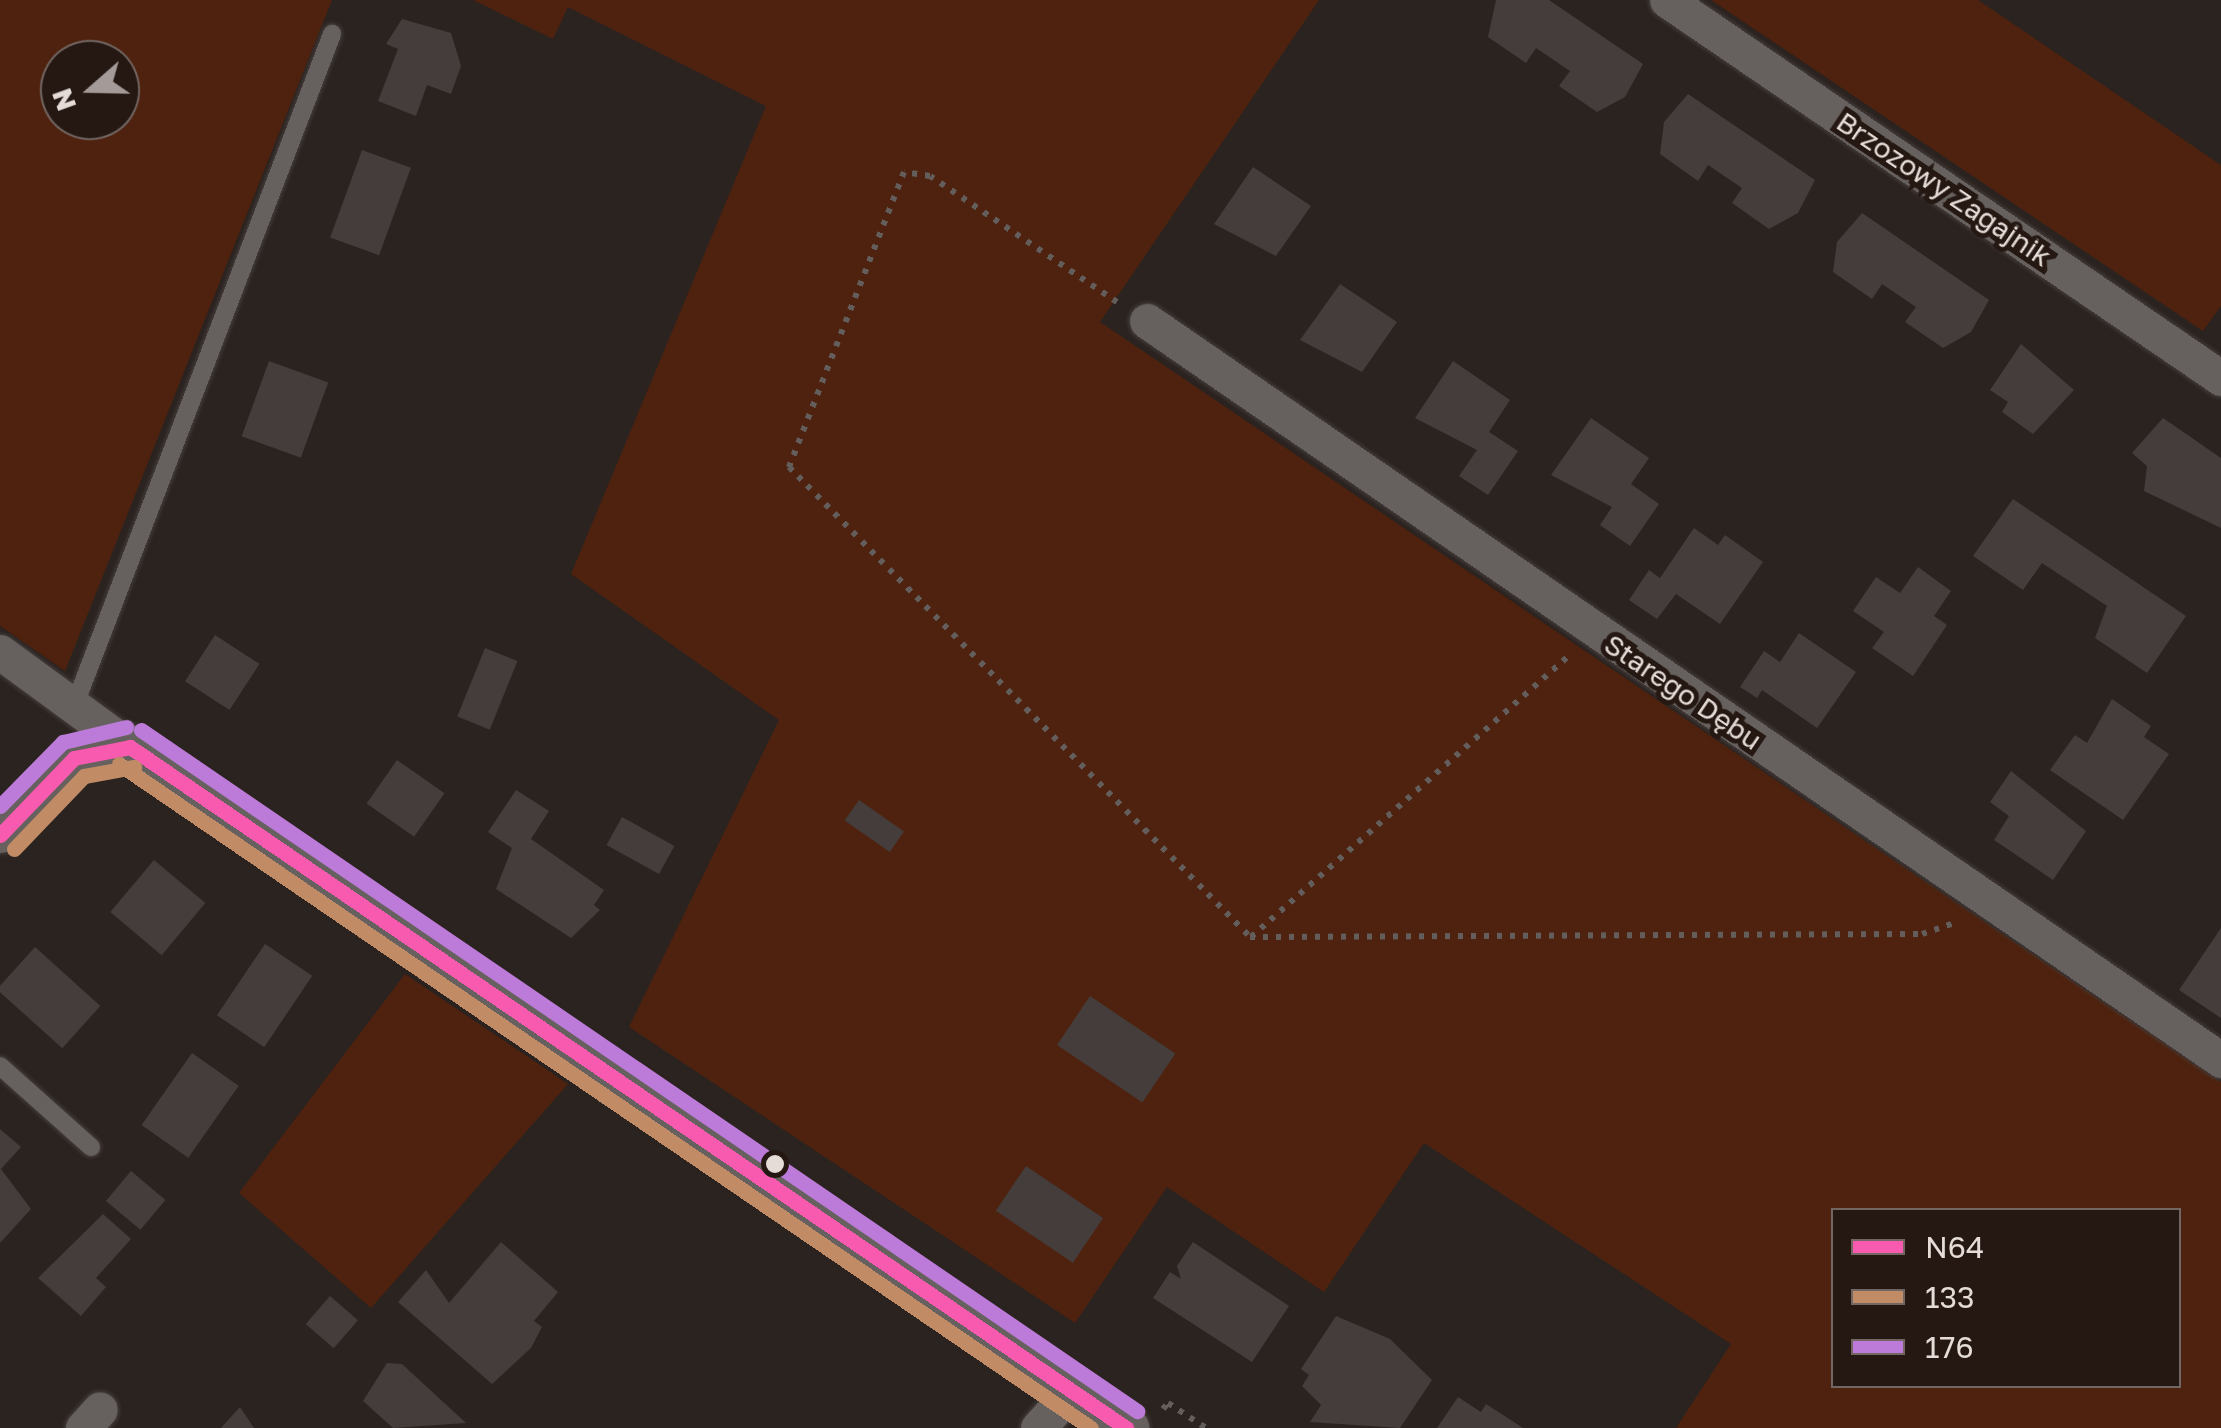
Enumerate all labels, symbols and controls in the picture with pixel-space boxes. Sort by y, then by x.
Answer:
north arrow [40,40,140,140]
text: N [44,84,82,115]
street label: Brzozowy Zagajnik [1830,105,2058,273]
street label: Starego Dębu [1598,627,1768,757]
unlabelled marker [765,1154,785,1174]
legend [1831,1208,2181,1388]
text: N64 [1925,1229,1984,1265]
text: 133 [1925,1279,1975,1315]
text: 176 [1925,1329,1974,1365]

